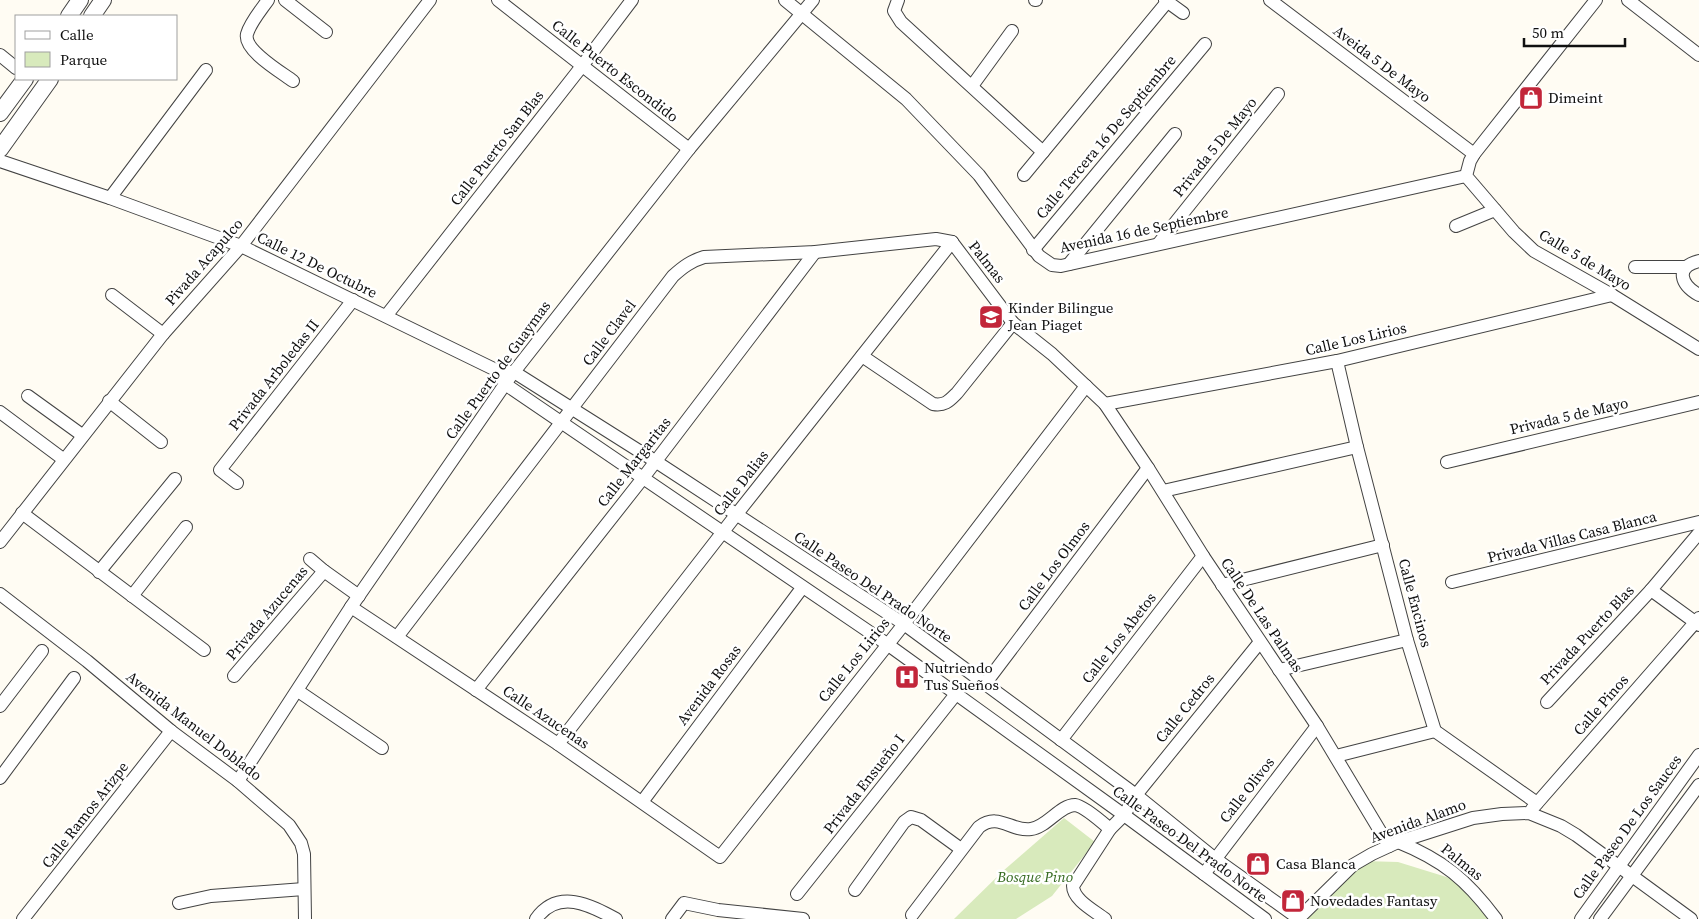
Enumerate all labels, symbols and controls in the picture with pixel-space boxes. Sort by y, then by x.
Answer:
street label: Calle Puerto Escondido [548,14,683,127]
legend [15,15,178,80]
scale bar [1524,15,1625,47]
street label: Aveida 5 De Mayo [1329,20,1435,107]
text: 50 m [1532,22,1564,43]
text: Calle [60,24,94,45]
text: Parque [60,49,108,70]
street label: Calle Tercera 16 De Septiembre [1031,50,1181,223]
shop icon: Dimeint [1518,85,1544,111]
street label: Calle Puerto San Blas [445,86,548,210]
place label: Dimeint [1548,87,1603,108]
street label: Privada 5 De Mayo [1168,92,1261,201]
street label: Avenida 16 de Septiembre [1058,201,1231,258]
street label: Pivada Acapulco [160,214,247,310]
street label: Calle 5 de Mayo [1535,224,1635,295]
street label: Calle 12 De Octubre [254,226,381,303]
street label: Palmas [964,236,1011,287]
street label: Calle Clavel [577,295,641,370]
street label: Calle Puerto de Guaymas [440,296,555,443]
place label: Kinder Bilingue Jean Piaget [1007,297,1114,335]
school or university icon: Kinder Bilingue Jean Piaget [978,304,1004,330]
street label: Privada Arboledas II [224,315,324,435]
street label: Calle Los Lirios [1303,317,1409,360]
street label: Privada 5 de Mayo [1508,392,1630,439]
street label: Calle Margaritas [592,412,675,511]
street label: Calle Dalias [708,445,773,520]
street label: Privada Villas Casa Blanca [1485,505,1659,568]
street label: Calle Los Olmos [1013,516,1094,615]
street label: Calle Paseo Del Prado Norte [790,526,957,648]
street label: Calle De Las Palmas [1216,553,1309,676]
street label: Calle Encinos [1394,556,1437,650]
street label: Privada Azucenas [221,561,312,664]
street label: Privada Puerto Blas [1535,580,1639,689]
street label: Calle Los Abetos [1076,588,1161,688]
street label: Calle Los Lirios [813,613,894,706]
street label: Avenida Rosas [671,640,746,729]
place label: Nutriendo Tus Sueños [924,657,999,695]
hospital icon: Nutriendo Tus Sueños [894,664,920,690]
street label: Avenida Manuel Doblado [122,666,267,785]
street label: Calle Cedros [1150,669,1219,747]
street label: Calle Pinos [1568,670,1633,740]
street label: Calle Azucenas [499,680,594,753]
street label: Privada Ensueño I [818,730,909,838]
street label: Calle Paseo De Los Sauces [1567,750,1686,903]
street label: Calle Olivos [1214,752,1279,827]
street label: Calle Ramos Arizpe [36,757,133,872]
street label: Calle Paseo Del Prado Norte [1109,780,1272,907]
street label: Avenida Alamo [1367,793,1469,848]
street label: Palmas [1437,838,1488,885]
shop icon: Casa Blanca [1245,851,1271,877]
place label: Casa Blanca [1276,853,1356,874]
park label: Bosque Pino [996,866,1073,887]
shop icon: Novedades Fantasy [1280,888,1306,914]
place label: Novedades Fantasy [1310,890,1438,911]

